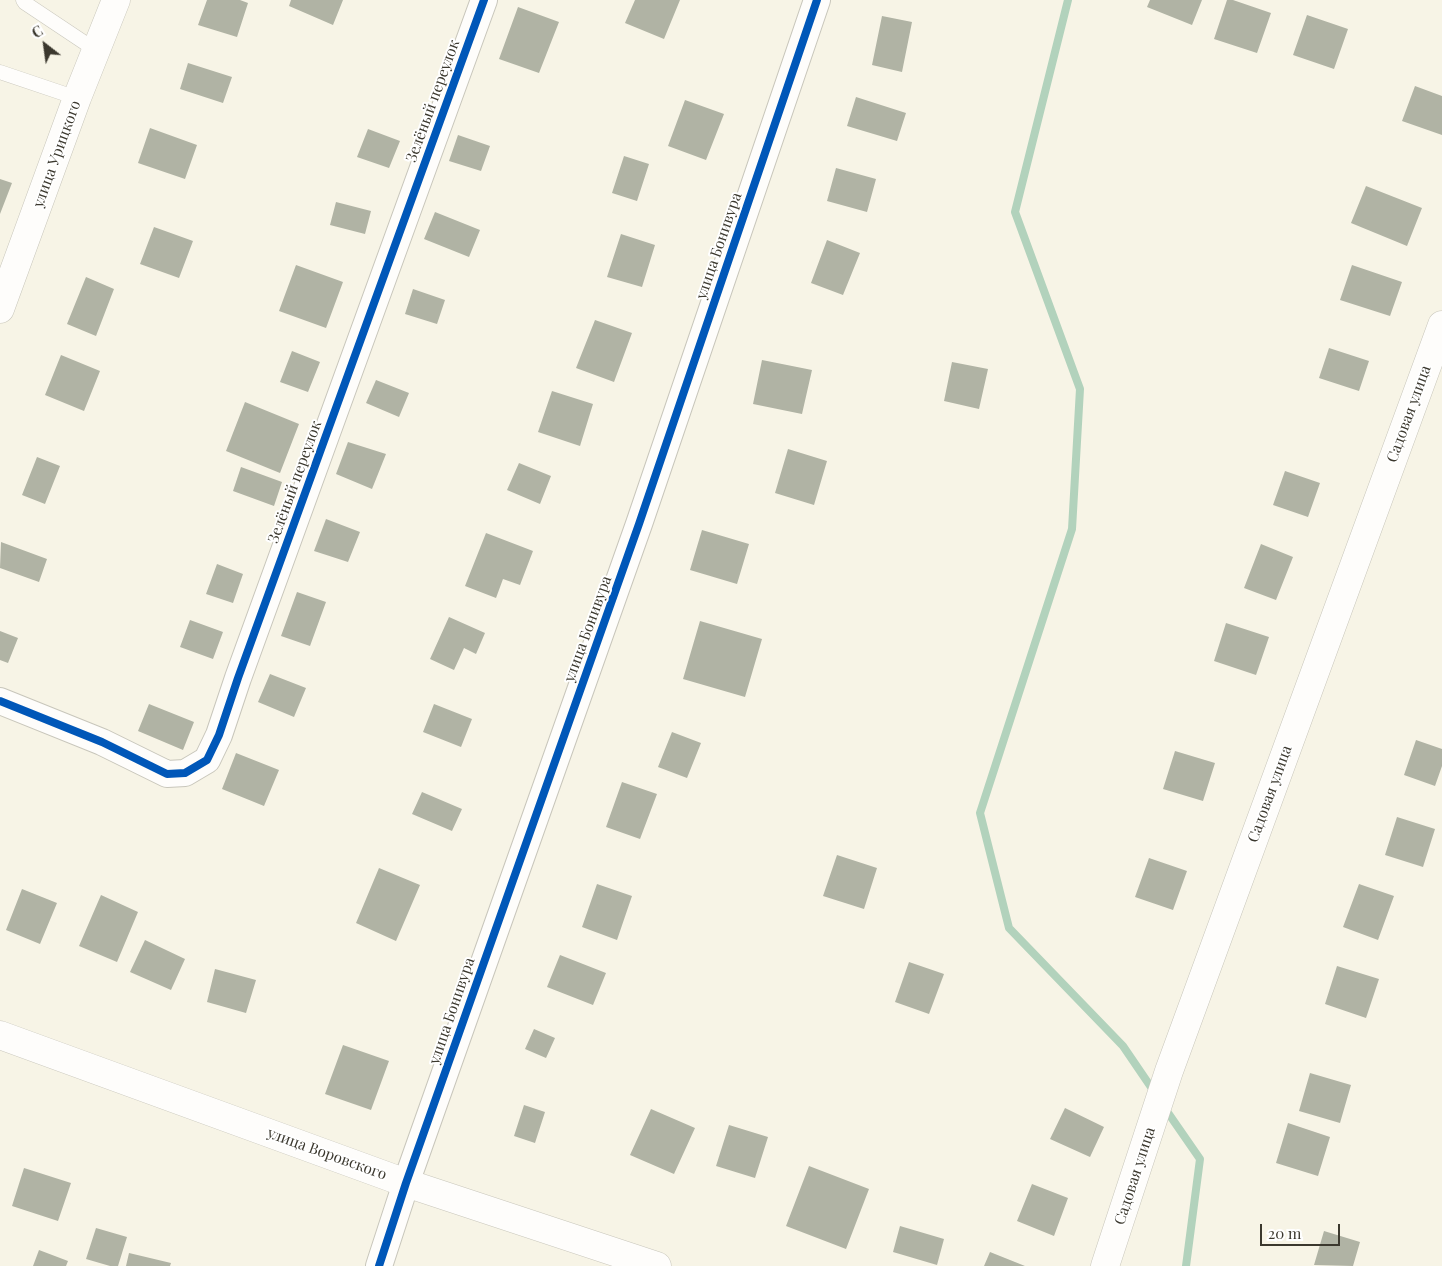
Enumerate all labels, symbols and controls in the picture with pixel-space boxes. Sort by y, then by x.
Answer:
north arrow [20,20,70,70]
text: С [28,21,46,42]
street label: Зелёный переулок [402,37,464,165]
street label: улица Урицкого [29,98,85,210]
street label: улица Бонивура [692,190,746,302]
street label: Садовая улица [1383,363,1435,465]
street label: Зелёный переулок [264,418,326,546]
street label: улица Бонивура [560,573,616,685]
street label: Садовая улица [1244,743,1296,845]
street label: улица Бонивура [425,955,479,1067]
street label: улица Воровского [265,1124,389,1184]
street label: Садовая улица [1111,1125,1159,1227]
scale bar [1262,1214,1342,1246]
text: 20 m [1268,1223,1301,1243]

